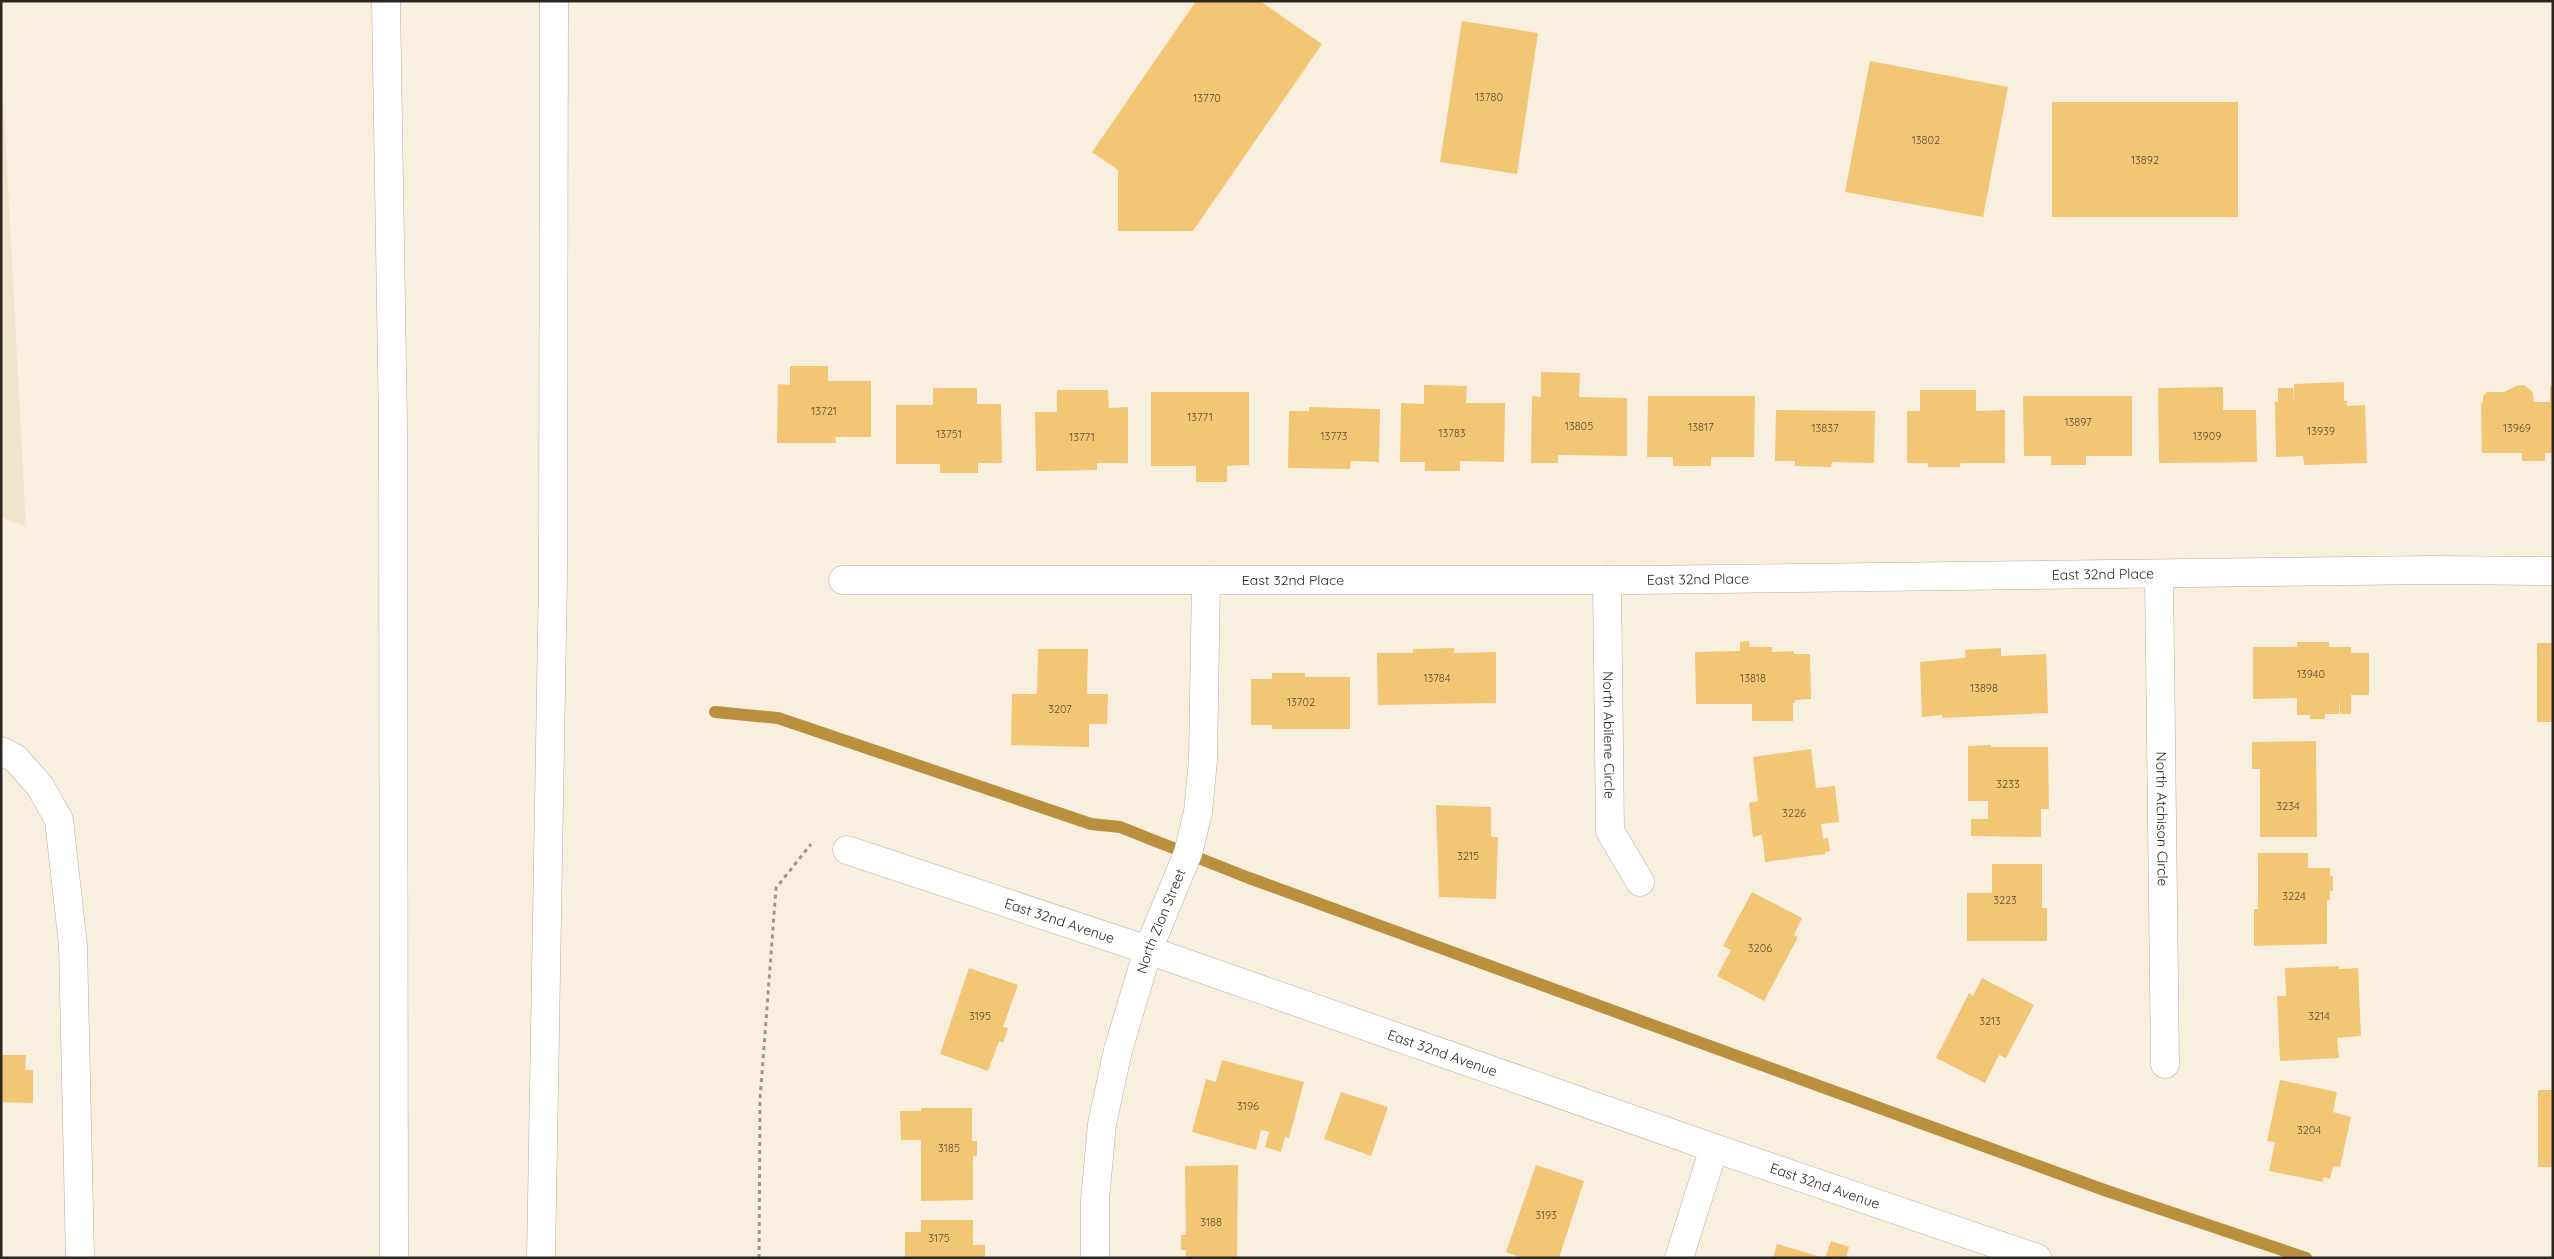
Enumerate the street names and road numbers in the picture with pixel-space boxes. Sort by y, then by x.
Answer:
street label: East 32nd Place [2052,564,2154,584]
street label: East 32nd Place [1647,570,1749,589]
street label: East 32nd Place [1242,571,1344,589]
street label: North Abilene Circle [1599,671,1619,799]
street label: North Atchison Circle [2152,751,2172,887]
street label: North Zion Street [1132,866,1190,976]
street label: East 32nd Avenue [1002,894,1117,947]
street label: East 32nd Avenue [1385,1025,1500,1080]
street label: East 32nd Avenue [1768,1159,1882,1213]

